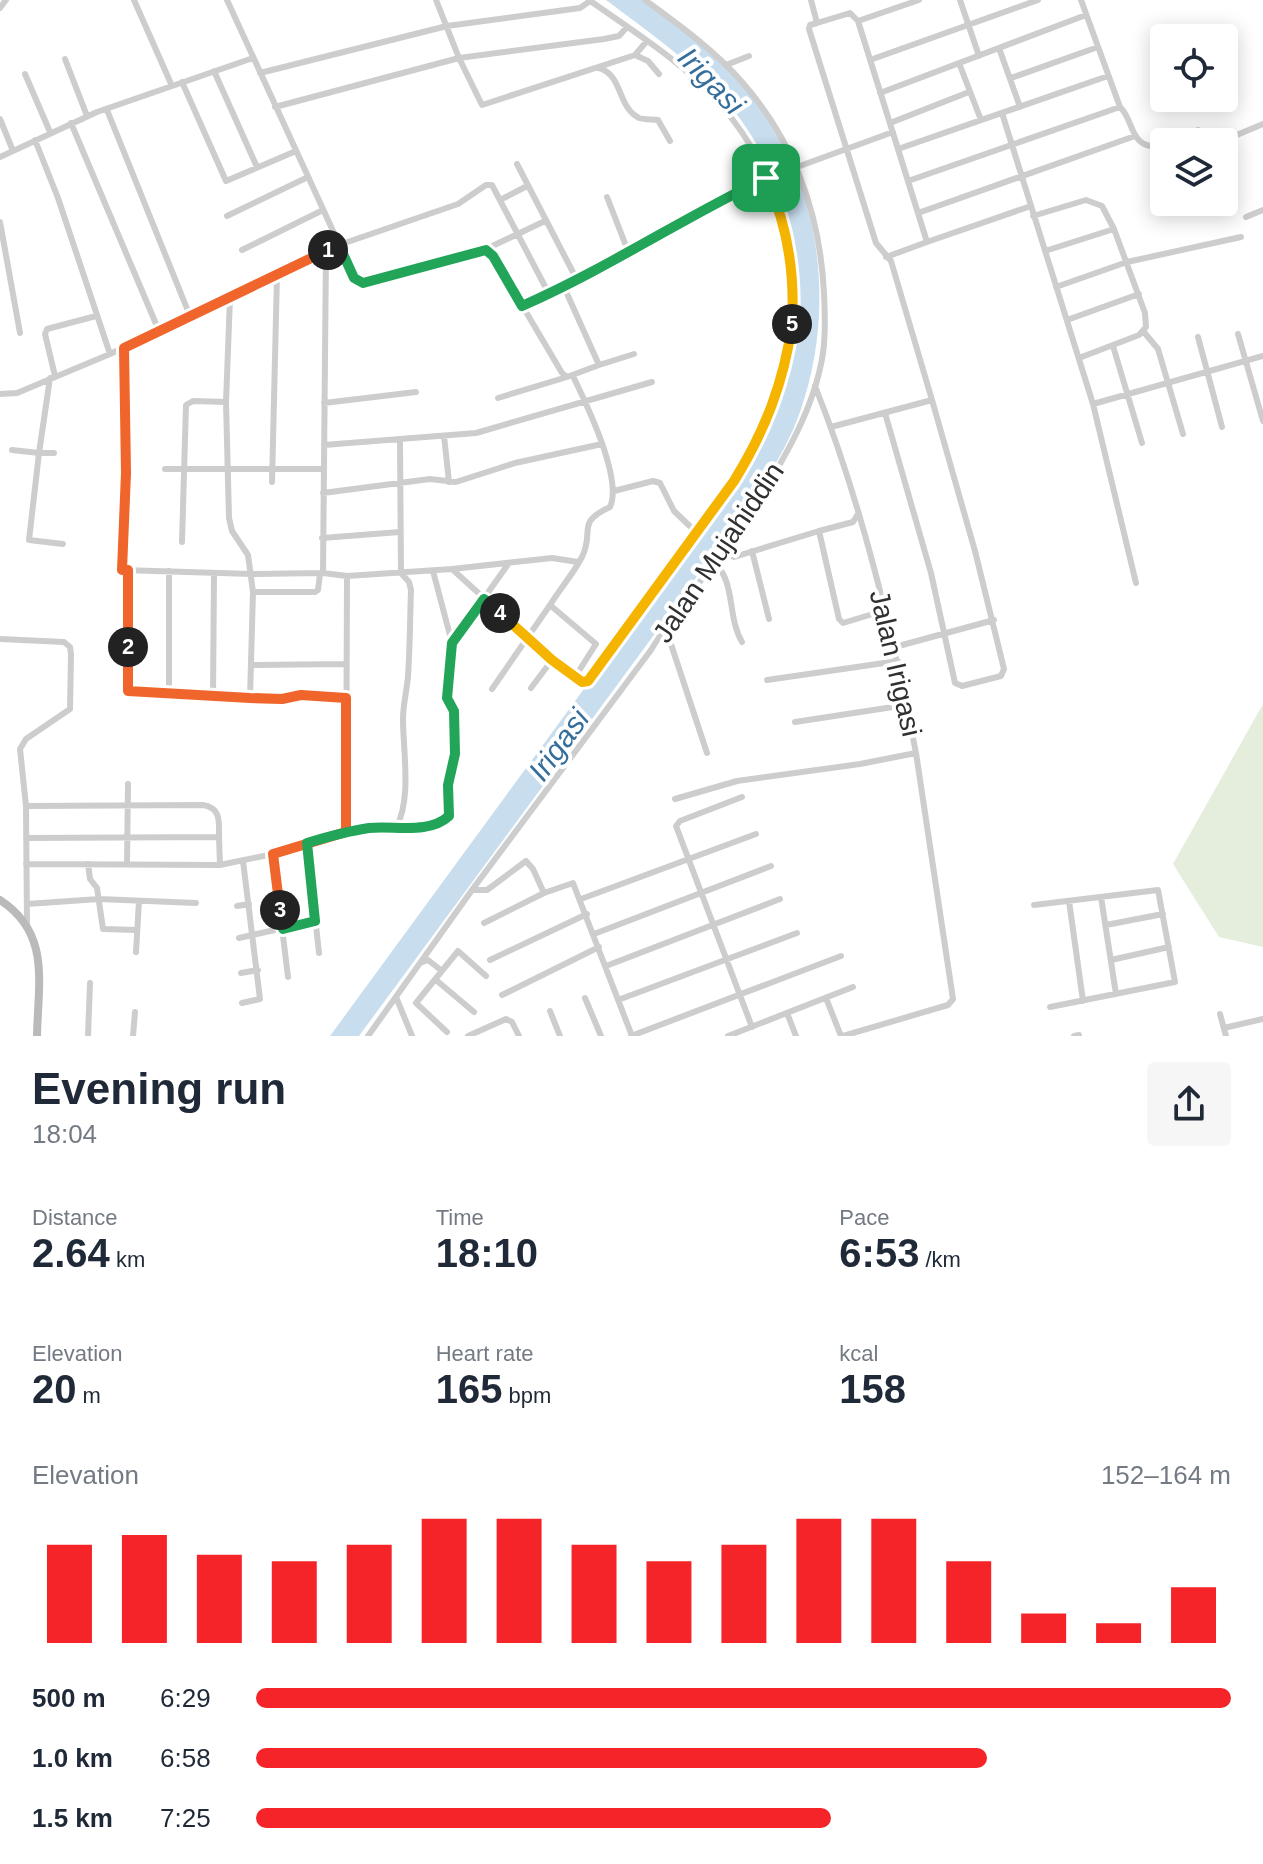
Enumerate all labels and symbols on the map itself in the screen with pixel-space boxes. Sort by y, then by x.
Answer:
water label: Irigasi [672,40,752,122]
pin [732,144,800,212]
pin: 1 [308,230,348,270]
pin: 5 [772,304,812,344]
street label: Jalan Mujahiddin [647,457,790,648]
street label: Jalan Irigasi [864,587,927,739]
pin: 4 [480,593,520,633]
pin: 2 [108,627,148,667]
water label: Irigasi [522,702,596,787]
pin: 3 [260,890,300,930]

